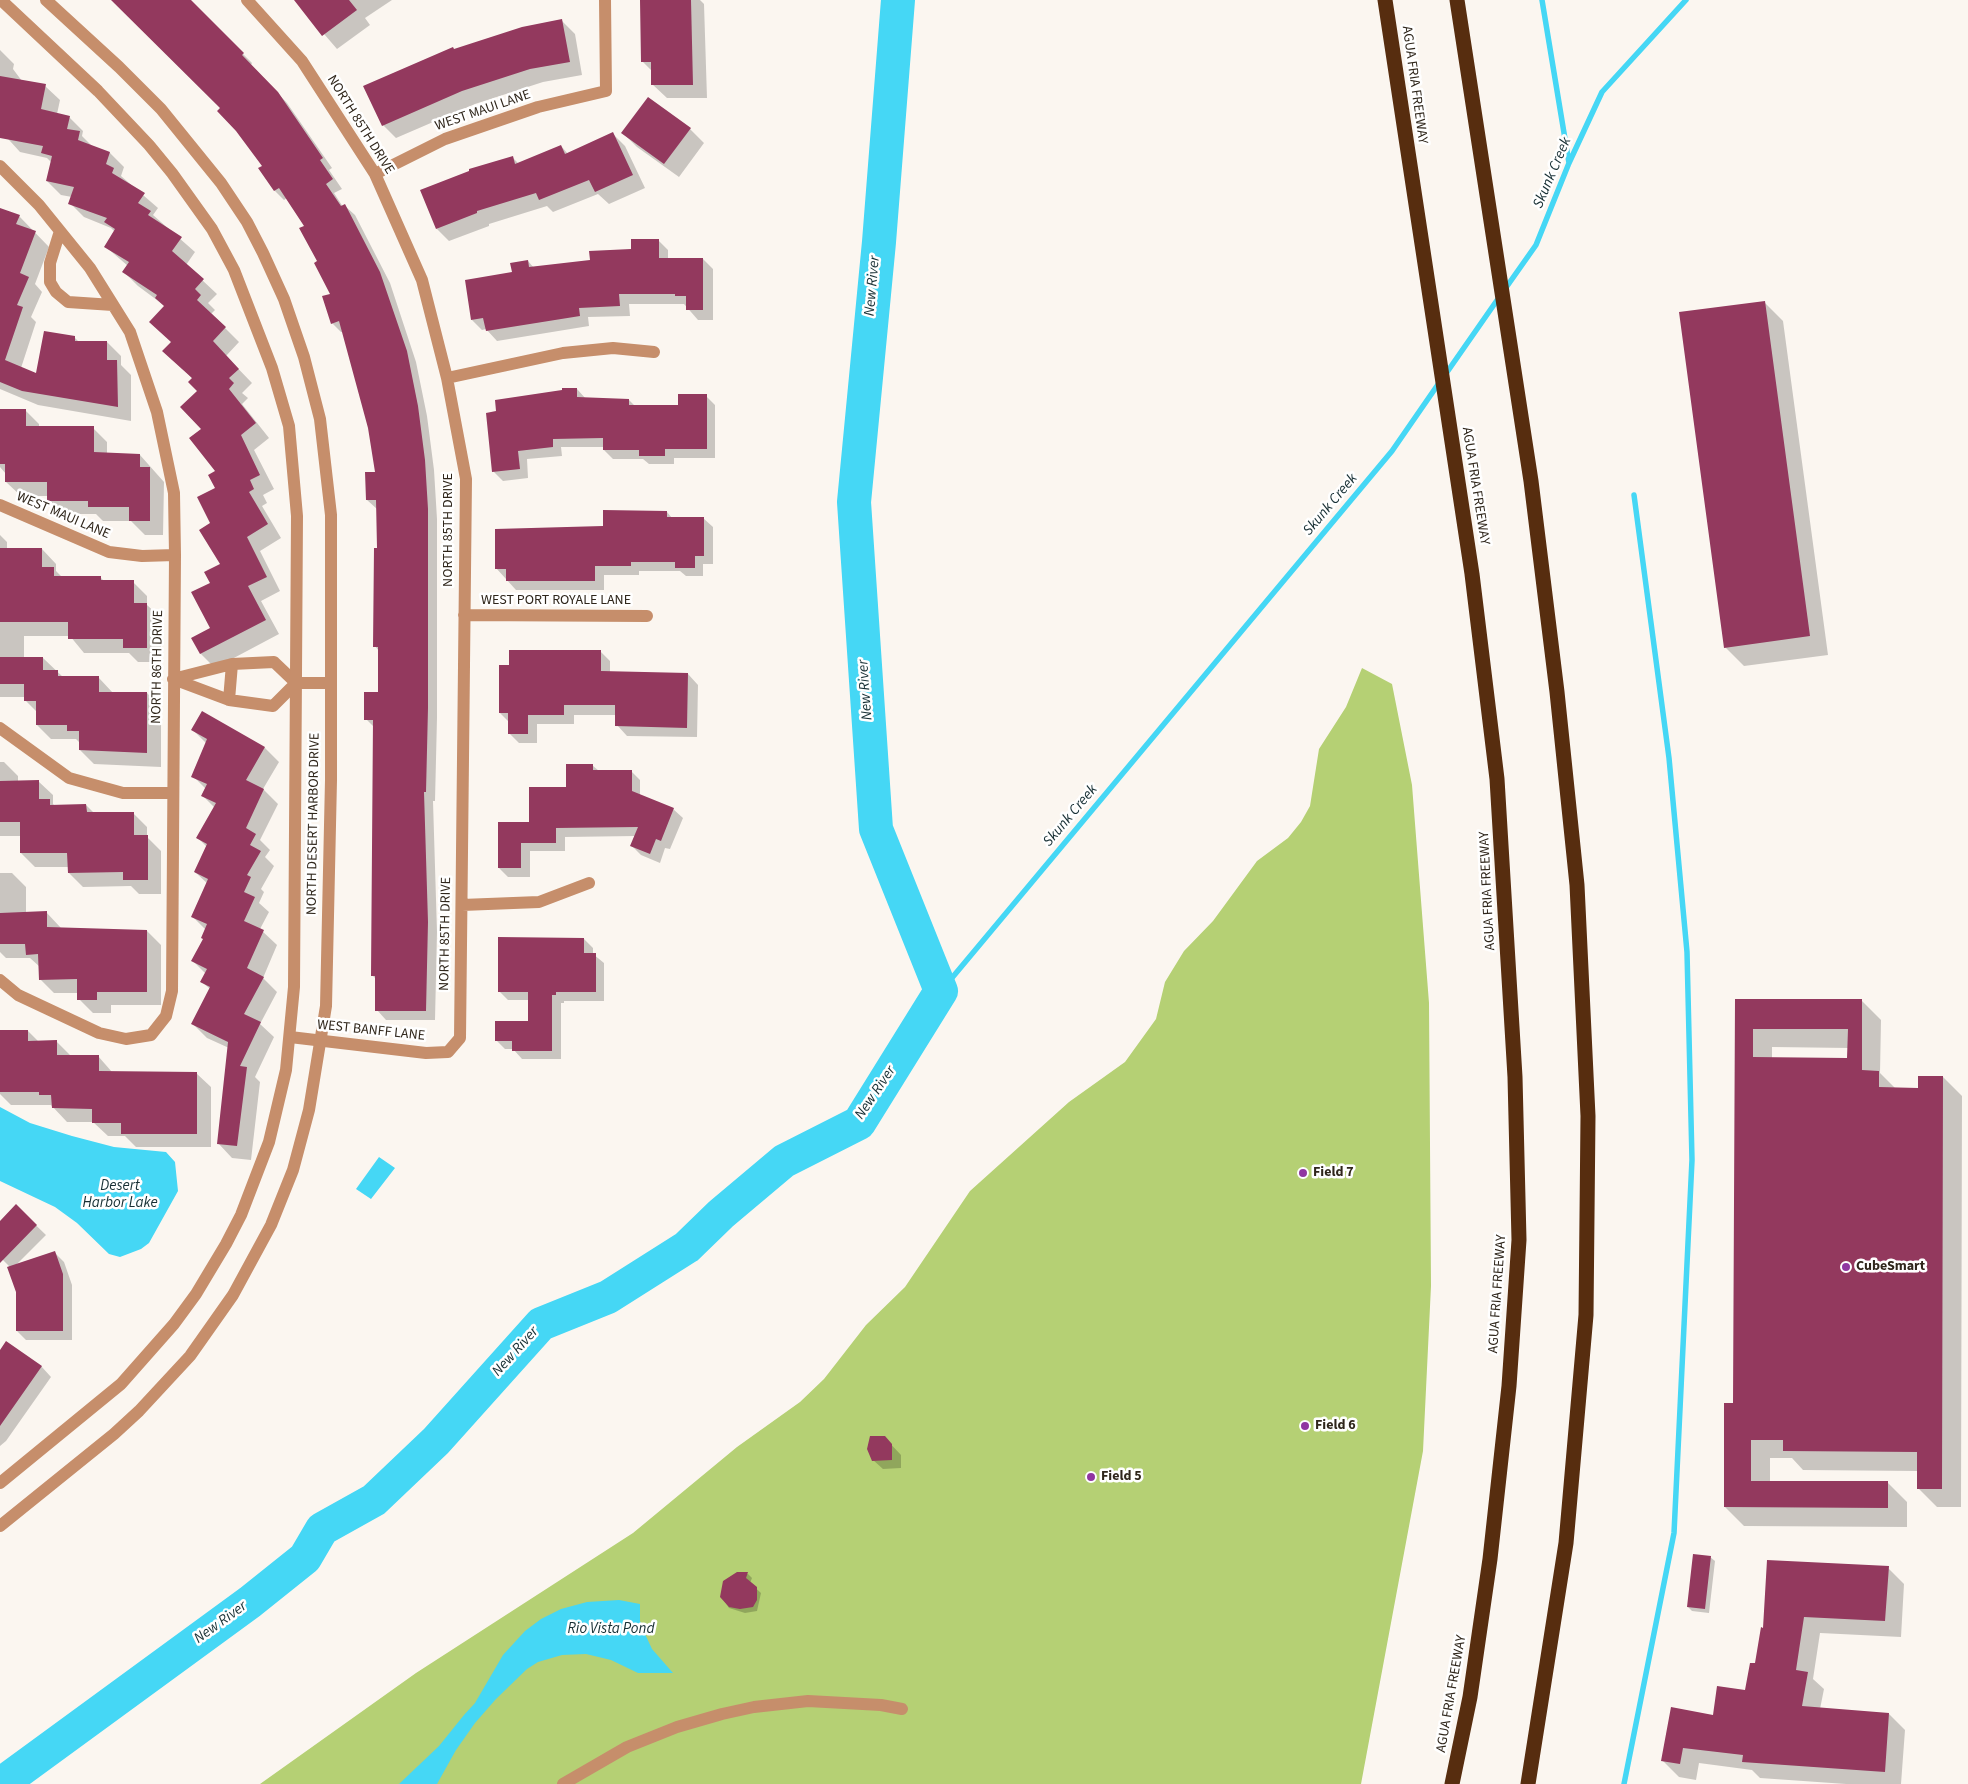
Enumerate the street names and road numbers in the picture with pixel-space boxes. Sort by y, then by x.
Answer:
street label: AGUA FRIA FREEWAY [1397,25,1431,145]
street label: NORTH 85TH DRIVE [323,72,397,178]
street label: WEST MAUI LANE [433,87,533,135]
street label: AGUA FRIA FREEWAY [1457,426,1493,546]
street label: NORTH 85TH DRIVE [441,473,457,587]
street label: WEST MAUI LANE [14,489,112,543]
street label: WEST PORT ROYALE LANE [481,593,631,609]
street label: NORTH 86TH DRIVE [149,610,167,724]
street label: NORTH DESERT HARBOR DRIVE [304,733,324,915]
street label: AGUA FRIA FREEWAY [1476,831,1500,951]
street label: NORTH 85TH DRIVE [437,877,455,991]
street label: WEST BANFF LANE [316,1017,426,1045]
street label: AGUA FRIA FREEWAY [1485,1234,1511,1354]
street label: AGUA FRIA FREEWAY [1433,1634,1471,1754]

